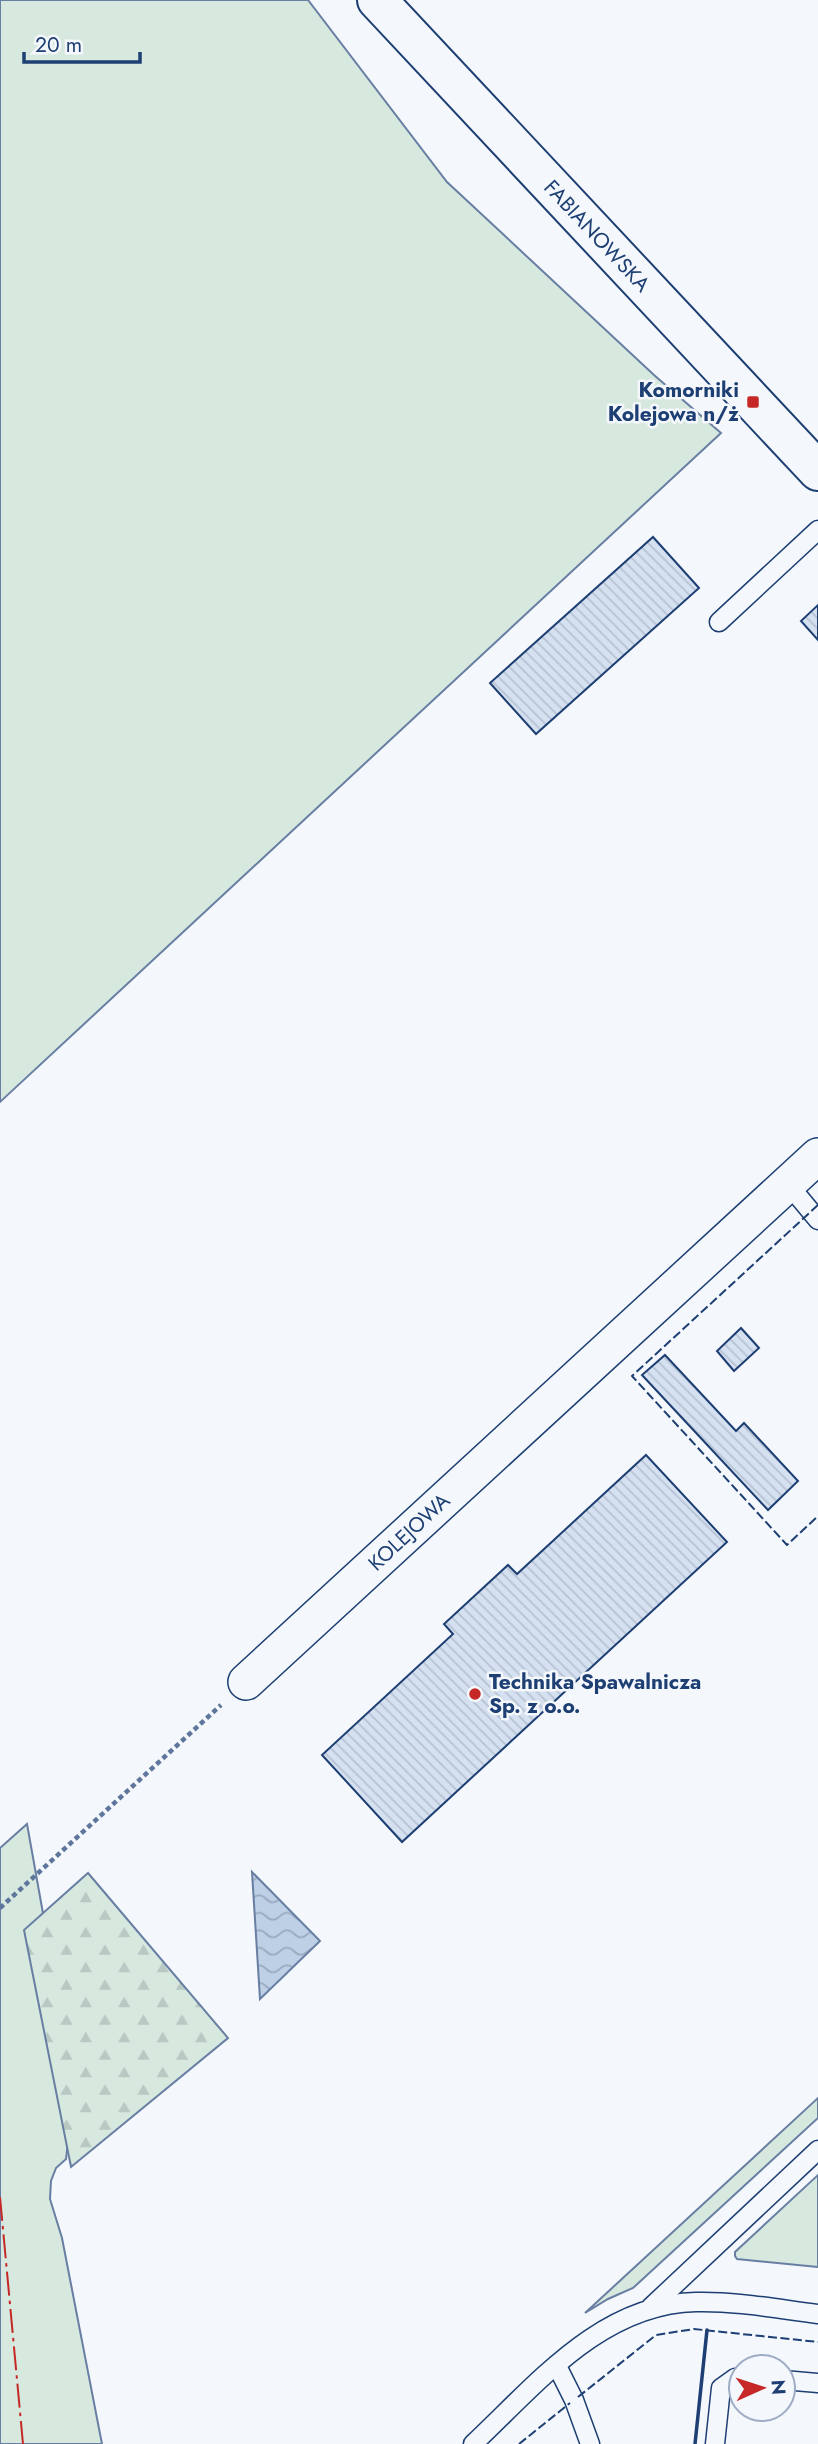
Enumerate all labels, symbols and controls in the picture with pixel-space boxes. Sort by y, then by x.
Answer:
scale bar [24,21,140,65]
text: 20 m [35,30,82,60]
street label: FABIANOWSKA [537,173,657,299]
place label: Komorniki Kolejowa n/ż [608,375,739,429]
marker: Komorniki Kolejowa n/ż [745,394,761,410]
street label: KOLEJOWA [361,1486,457,1578]
place label: Technika Spawalnicza Sp. z o.o. [489,1667,701,1721]
marker: Technika Spawalnicza Sp. z o.o. [467,1686,483,1702]
north arrow [727,2353,797,2423]
text: N [765,2379,792,2395]

